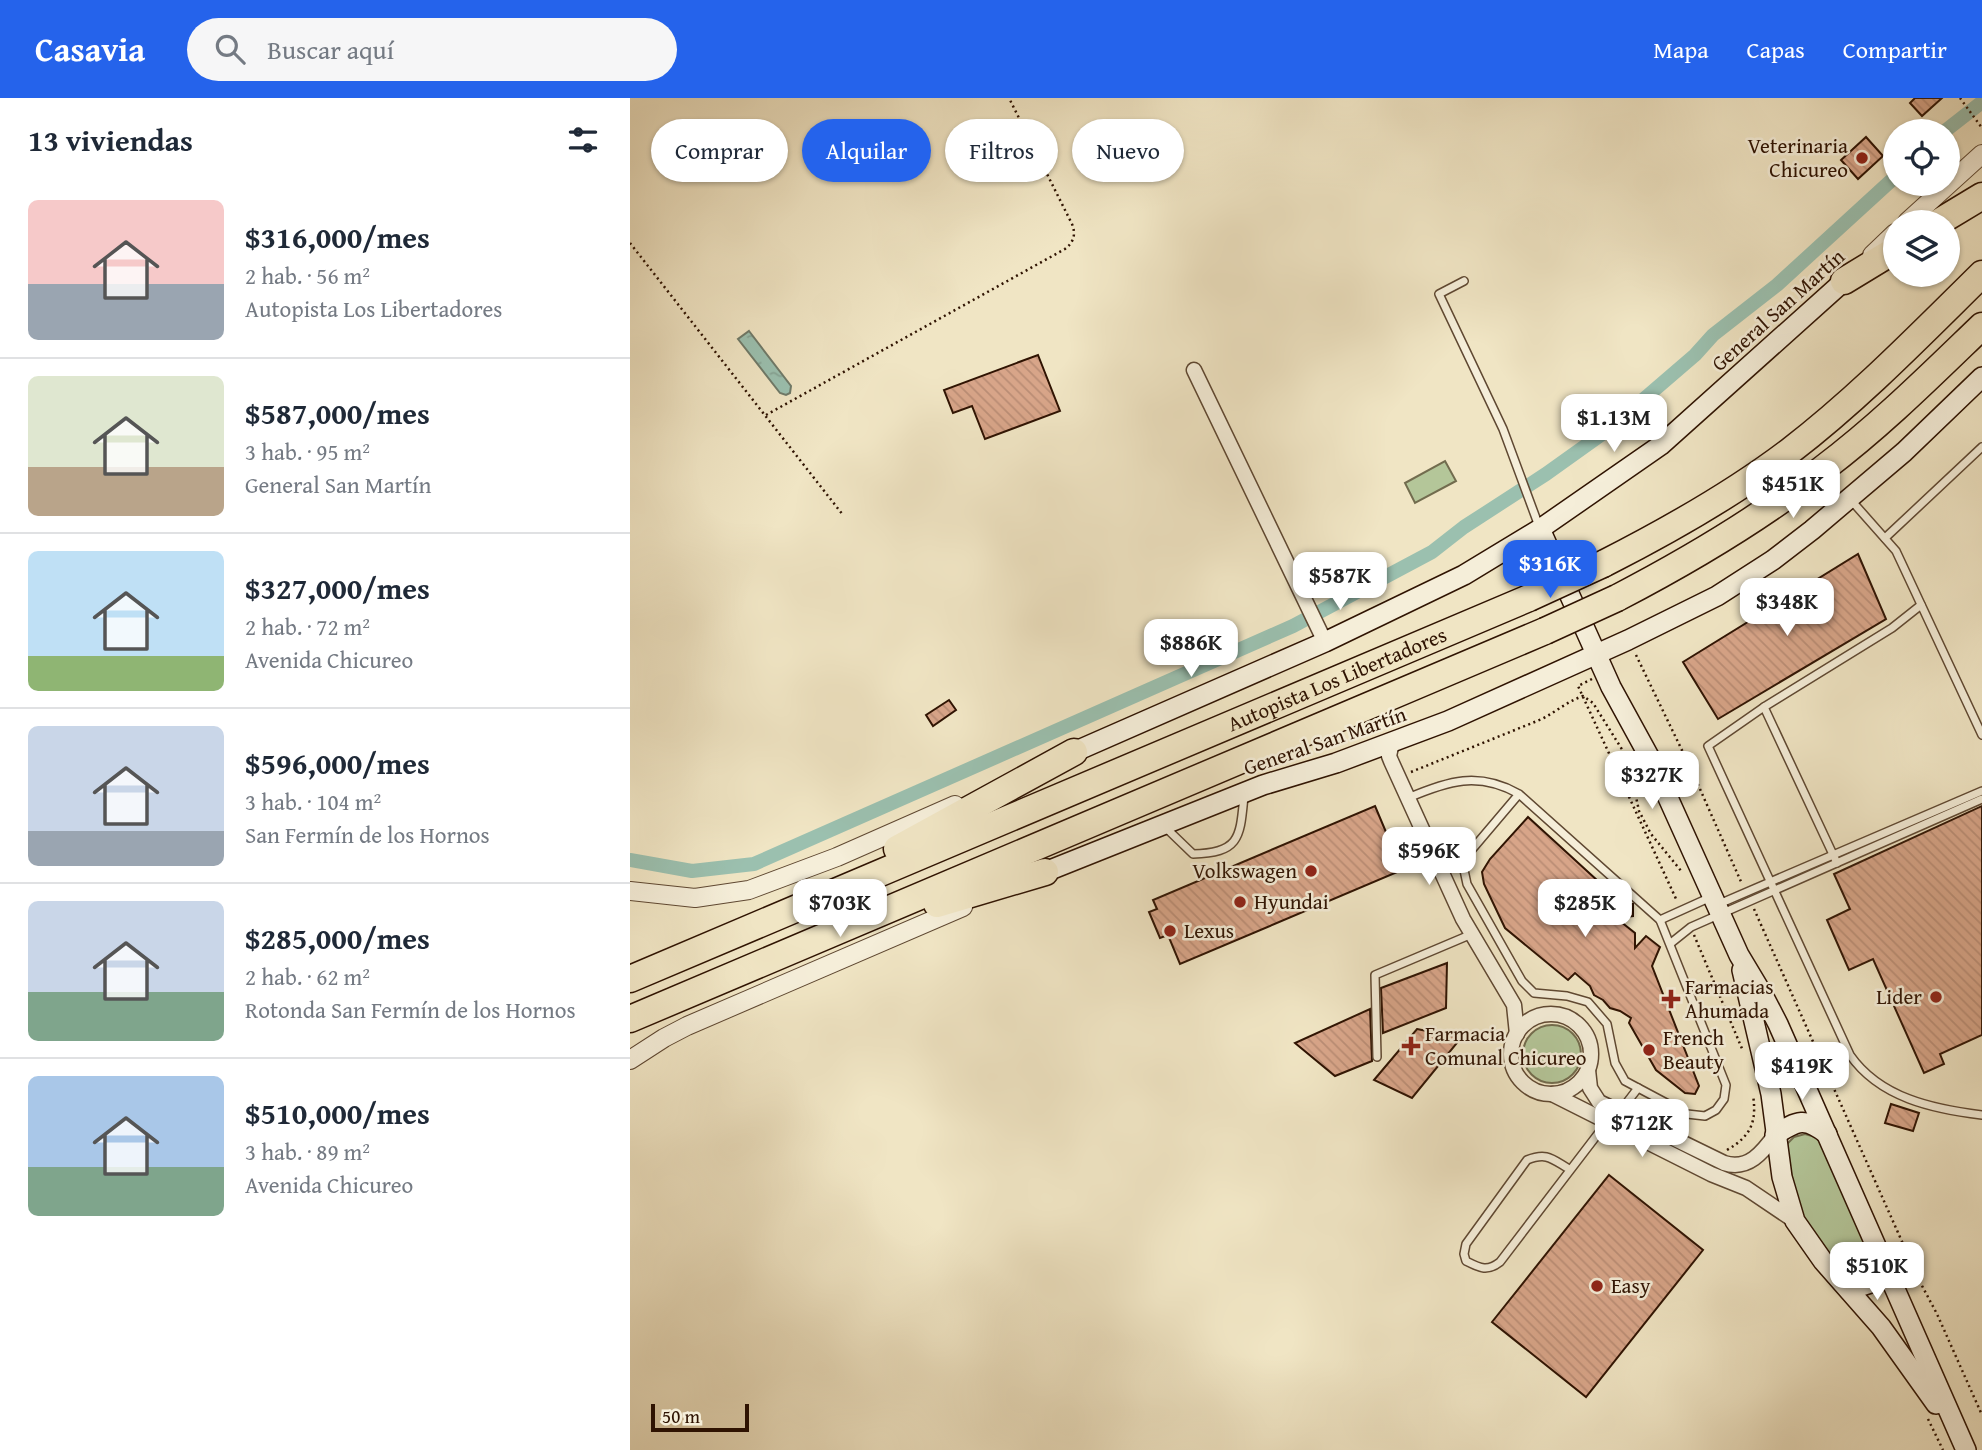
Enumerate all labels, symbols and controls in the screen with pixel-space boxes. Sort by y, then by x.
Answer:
search box [187,18,677,81]
text: Casavia [35,25,145,73]
icon: search [211,30,249,68]
text: Buscar aquí [267,30,394,69]
text: Mapa [1653,32,1709,67]
text: Capas [1747,32,1805,67]
text: Compartir [1843,32,1947,67]
text: 13 viviendas [28,118,193,162]
chip: Comprar [651,119,788,182]
chip: Alquilar [802,119,931,182]
chip: Filtros [945,119,1058,182]
chip: Nuevo [1072,119,1184,182]
map controls [1883,119,1960,287]
button: locate [1883,119,1960,196]
icon: filters [564,121,602,159]
place label: Veterinaria Chicureo [1748,130,1848,185]
marker: Veterinaria Chicureo [1854,150,1870,166]
button: layers [1883,210,1960,287]
text: $316,000/mes [245,215,430,259]
icon: home [84,228,168,312]
street label: General San Martín [1704,241,1851,378]
text: 2 hab. · 56 m² [245,259,370,292]
text: Autopista Los Libertadores [245,292,502,325]
text: $587,000/mes [245,391,430,435]
pin: $1.13M [1557,394,1671,454]
text: $1.13M [1577,400,1651,433]
icon: home [84,404,168,488]
text: 3 hab. · 95 m² [245,435,370,468]
pin: $451K [1744,460,1842,520]
text: $451K [1762,466,1824,499]
text: General San Martín [245,468,431,501]
pin: $316K [1501,540,1599,600]
text: $316K [1519,546,1581,579]
pin: $587K [1291,552,1389,612]
text: $587K [1309,558,1371,591]
text: $327,000/mes [245,566,430,610]
pin: $348K [1738,578,1836,638]
icon: home [84,579,168,663]
text: $348K [1756,584,1818,617]
text: 2 hab. · 72 m² [245,610,370,643]
street label: Autopista Los Libertadores [1223,619,1451,739]
pin: $886K [1142,620,1240,679]
text: $886K [1160,625,1222,658]
text: Avenida Chicureo [245,643,413,676]
street label: General San Martín [1239,698,1411,783]
text: $596,000/mes [245,741,430,785]
pin: $327K [1603,752,1701,811]
icon: home [84,754,168,838]
text: $327K [1621,757,1683,790]
text: 3 hab. · 104 m² [245,785,381,818]
text: San Fermín de los Hornos [245,818,490,851]
pin: $596K [1380,828,1478,887]
text: $596K [1398,833,1460,866]
place label: Volkswagen [1192,855,1297,886]
marker: Volkswagen [1303,863,1319,879]
pin: $703K [791,880,889,939]
pin: $285K [1536,880,1634,939]
text: $703K [809,885,871,918]
text: $285K [1554,885,1616,918]
place label: Hyundai [1254,886,1329,917]
marker: Hyundai [1232,894,1248,910]
place label: Lexus [1184,915,1234,946]
text: $285,000/mes [245,916,430,960]
marker: Lexus [1162,923,1178,939]
icon: home [84,929,168,1013]
text: 2 hab. · 62 m² [245,960,370,993]
place label: Farmacias Ahumada [1685,971,1774,1026]
place label: Lider [1876,981,1922,1012]
marker: Lider [1928,989,1944,1005]
marker: Farmacias Ahumada [1663,991,1679,1007]
text: Rotonda San Fermín de los Hornos [245,993,576,1026]
place label: Farmacia Comunal Chicureo [1425,1018,1587,1073]
place label: French Beauty [1663,1022,1724,1077]
marker: Farmacia Comunal Chicureo [1403,1038,1419,1054]
marker: French Beauty [1641,1042,1657,1058]
pin: $419K [1753,1042,1851,1102]
text: $419K [1771,1048,1833,1081]
text: $510,000/mes [245,1091,430,1135]
pin: $712K [1593,1100,1691,1159]
icon: home [84,1104,168,1188]
text: $712K [1611,1105,1673,1138]
text: 3 hab. · 89 m² [245,1135,370,1168]
text: Avenida Chicureo [245,1168,413,1201]
pin: $510K [1828,1242,1926,1302]
text: $510K [1846,1248,1908,1281]
place label: Easy [1611,1270,1651,1301]
marker: Easy [1589,1278,1605,1294]
scale bar [651,1401,749,1433]
text: 50 m [662,1402,700,1430]

